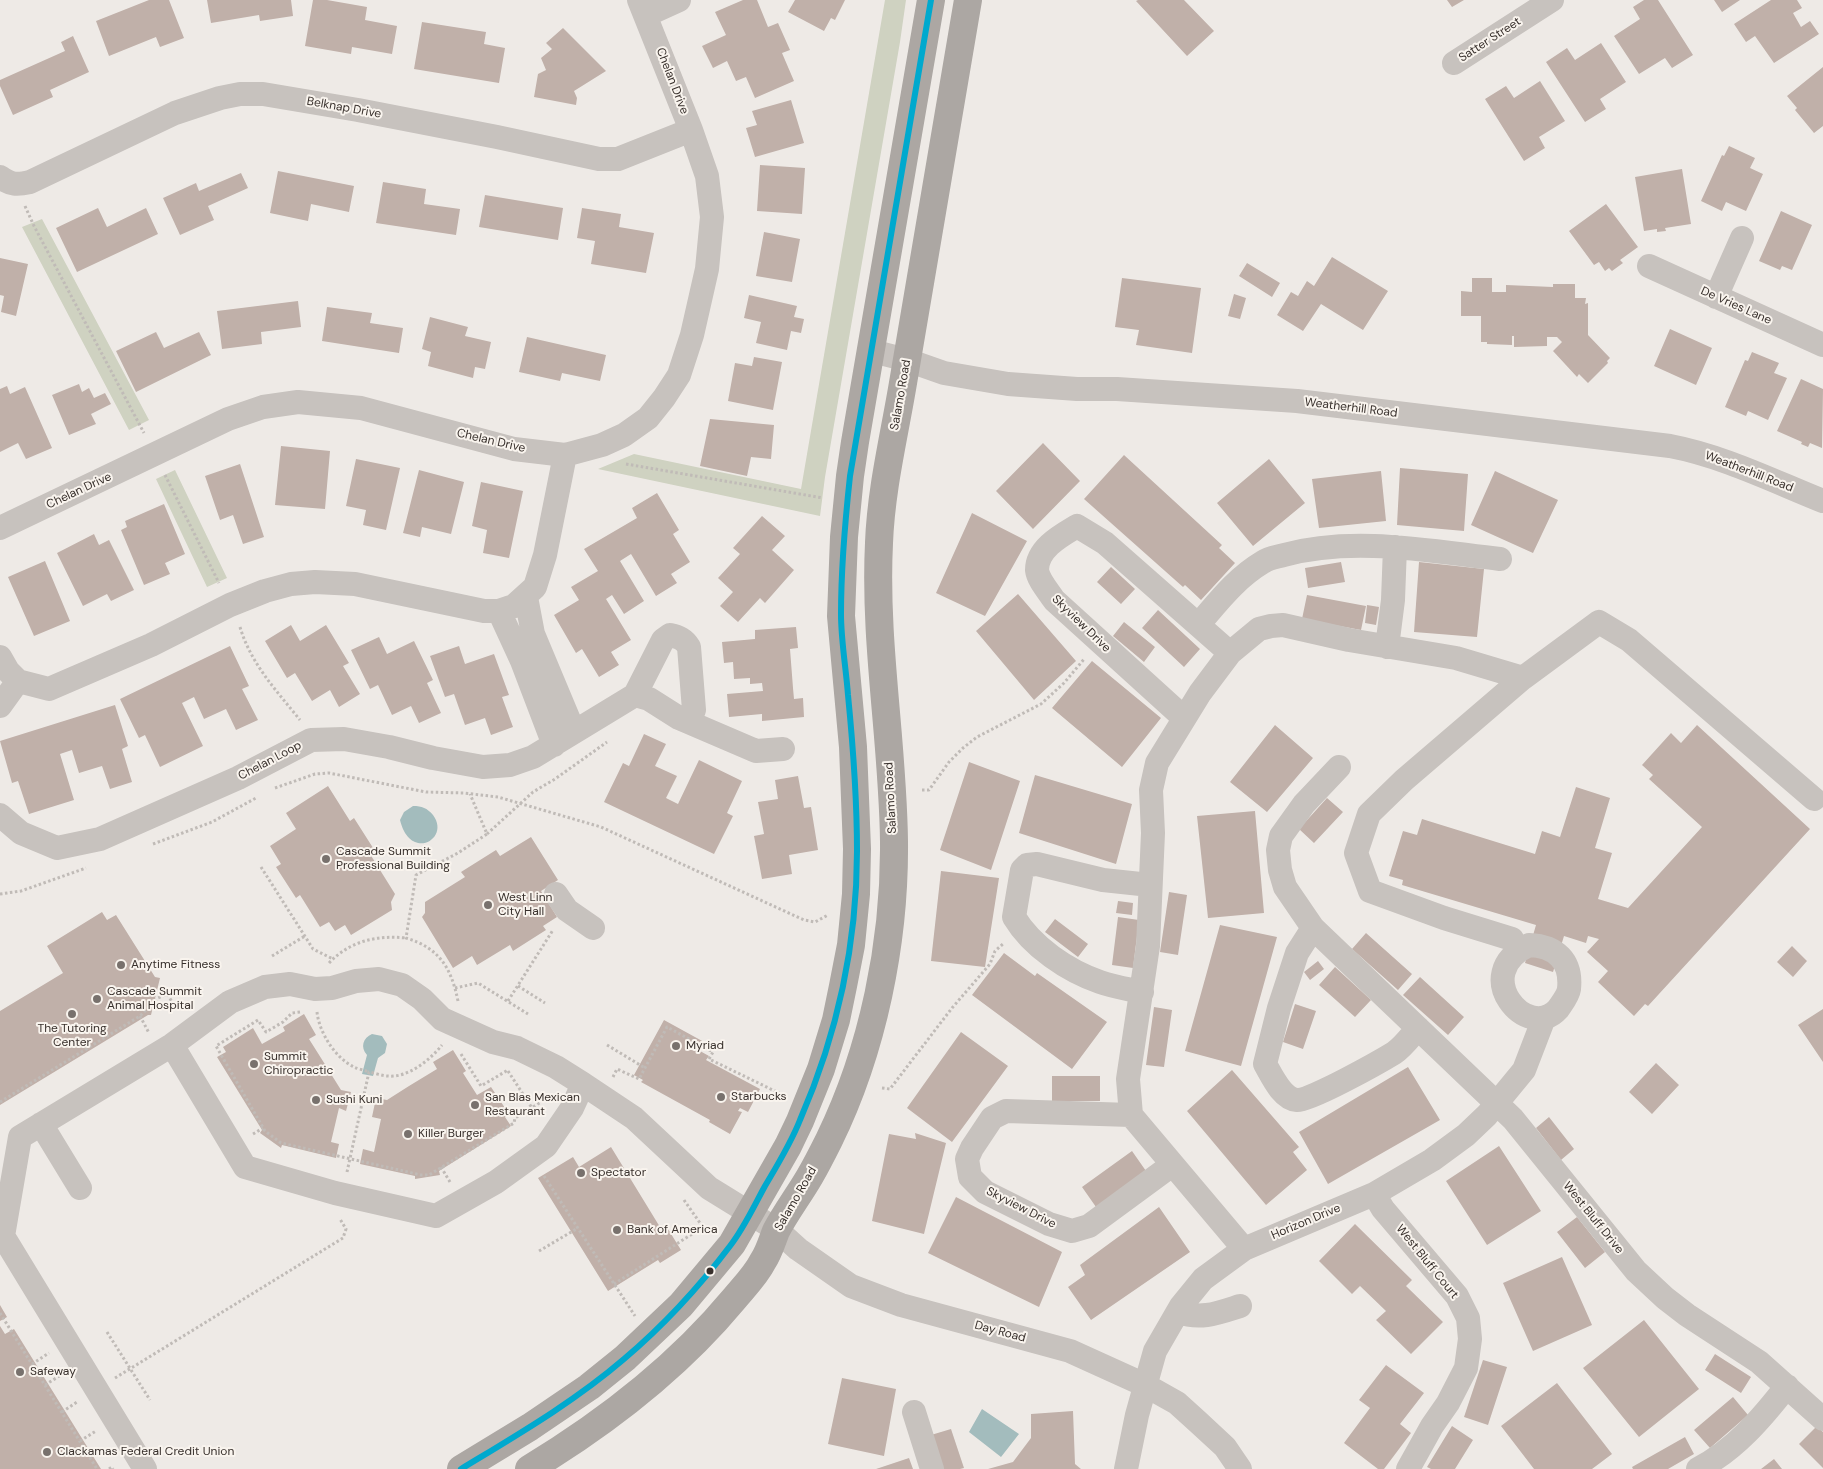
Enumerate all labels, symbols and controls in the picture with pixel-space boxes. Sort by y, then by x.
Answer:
street label: Satter Street [1456,15,1524,65]
street label: Chelan Drive [653,46,691,116]
street label: Belknap Drive [306,94,382,122]
street label: De Vries Lane [1698,284,1774,328]
street label: Salamo Road [888,358,914,432]
street label: Weatherhill Road [1304,395,1398,421]
street label: Chelan Drive [455,426,527,456]
street label: Weatherhill Road [1703,449,1795,495]
street label: Chelan Drive [44,470,114,512]
street label: Skyview Drive [1049,592,1113,656]
street label: Chelan Loop [236,738,304,784]
street label: Salamo Road [882,762,900,834]
place label: Cascade Summit Professional Building [336,845,450,873]
marker: Cascade Summit Professional Building [320,853,332,865]
place label: West Linn City Hall [498,891,552,919]
marker: West Linn City Hall [482,899,494,911]
place label: Anytime Fitness [131,958,220,972]
marker: Anytime Fitness [115,959,127,971]
place label: Cascade Summit Animal Hospital [107,985,202,1013]
marker: Cascade Summit Animal Hospital [91,993,103,1005]
marker: The Tutoring Center [66,1008,78,1020]
place label: The Tutoring Center [37,1022,107,1050]
place label: Myriad [686,1039,724,1053]
marker: Myriad [670,1040,682,1052]
place label: Summit Chiropractic [264,1050,333,1078]
marker: Summit Chiropractic [248,1058,260,1070]
place label: Starbucks [731,1090,787,1104]
place label: San Blas Mexican Restaurant [485,1091,580,1119]
marker: Starbucks [715,1091,727,1103]
place label: Sushi Kuni [326,1093,382,1107]
marker: Sushi Kuni [310,1094,322,1106]
marker: San Blas Mexican Restaurant [469,1099,481,1111]
place label: Killer Burger [418,1127,484,1141]
marker: Killer Burger [402,1128,414,1140]
street label: Salamo Road [772,1164,820,1234]
place label: Spectator [591,1166,646,1180]
marker: Spectator [575,1167,587,1179]
street label: West Bluff Drive [1560,1179,1626,1257]
street label: Skyview Drive [984,1184,1058,1232]
street label: Horizon Drive [1269,1201,1343,1243]
street label: West Bluff Court [1393,1222,1461,1302]
place label: Bank of America [627,1223,717,1237]
marker: Bank of America [611,1224,623,1236]
unlabelled marker [705,1266,715,1276]
street label: Day Road [973,1318,1027,1346]
place label: Safeway [30,1365,76,1379]
marker: Safeway [14,1366,26,1378]
place label: Clackamas Federal Credit Union [57,1445,234,1459]
marker: Clackamas Federal Credit Union [41,1446,53,1458]

